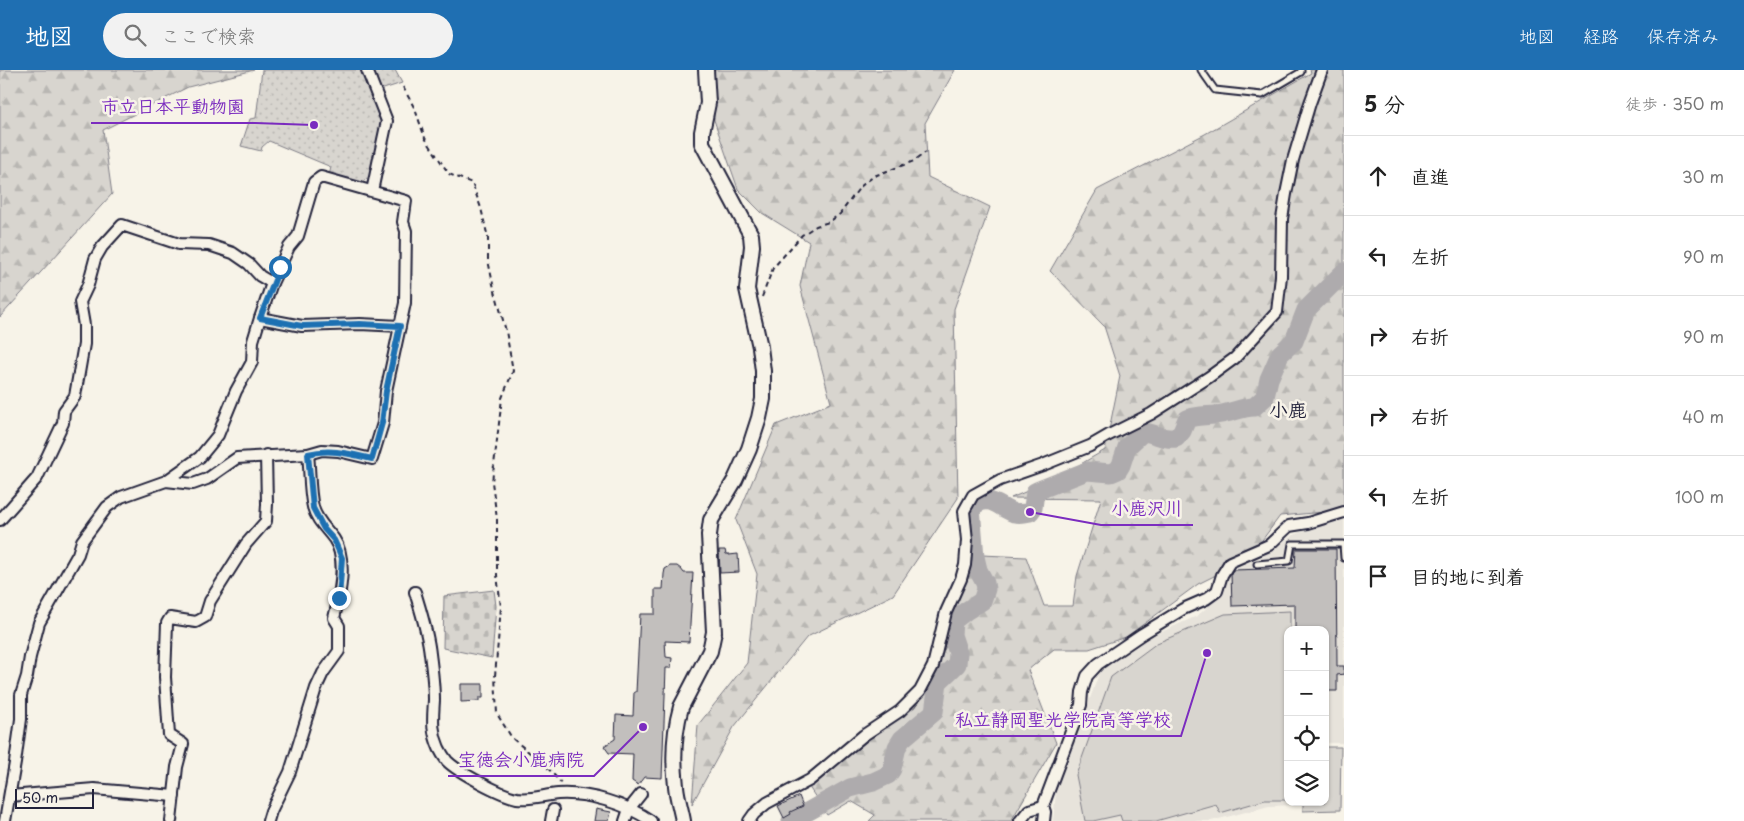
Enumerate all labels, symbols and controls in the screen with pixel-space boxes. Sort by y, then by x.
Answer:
search box [103,13,453,58]
text: 地図 [25,17,73,53]
icon: search [121,21,149,49]
text: ここで検索 [161,21,256,49]
text: 地図 [1519,22,1555,49]
text: 経路 [1583,22,1619,49]
text: 保存済み [1647,22,1719,49]
text: 5 分 [1364,87,1405,119]
callout: 市立日本平動物園 [91,90,255,123]
text: 徒歩 · 350 m [1625,91,1724,115]
text: 市立日本平動物園 [101,92,245,119]
icon: ahead [1364,162,1392,190]
text: 直進 [1411,162,1449,190]
text: 30 m [1682,164,1724,188]
icon: left [1364,242,1392,270]
text: 左折 [1411,242,1449,270]
text: 90 m [1683,244,1724,268]
route start [269,256,292,279]
icon: right [1364,322,1392,350]
text: 右折 [1411,322,1449,350]
text: 90 m [1683,324,1724,348]
district label: 小鹿 [1269,395,1307,423]
icon: right [1364,402,1392,430]
text: 右折 [1411,402,1449,430]
text: 40 m [1682,404,1724,428]
icon: left [1364,482,1392,510]
text: 左折 [1411,482,1449,510]
text: 100 m [1675,484,1724,508]
callout: 小鹿沢川 [1101,492,1193,525]
text: 小鹿沢川 [1111,494,1183,521]
icon: arrive [1364,562,1392,590]
text: 目的地に到着 [1411,562,1525,590]
route end [328,587,351,610]
map controls [1284,626,1329,806]
button: + [1284,626,1329,671]
button: − [1284,671,1329,716]
callout: 私立静岡聖光学院高等学校 [945,703,1181,736]
text: 私立静岡聖光学院高等学校 [955,705,1171,732]
button: locate [1284,716,1329,761]
callout: 宝徳会小鹿病院 [448,743,594,776]
text: 宝徳会小鹿病院 [458,745,584,772]
button: layers [1284,761,1329,806]
scale bar [15,786,94,809]
text: 50 m [22,787,58,808]

